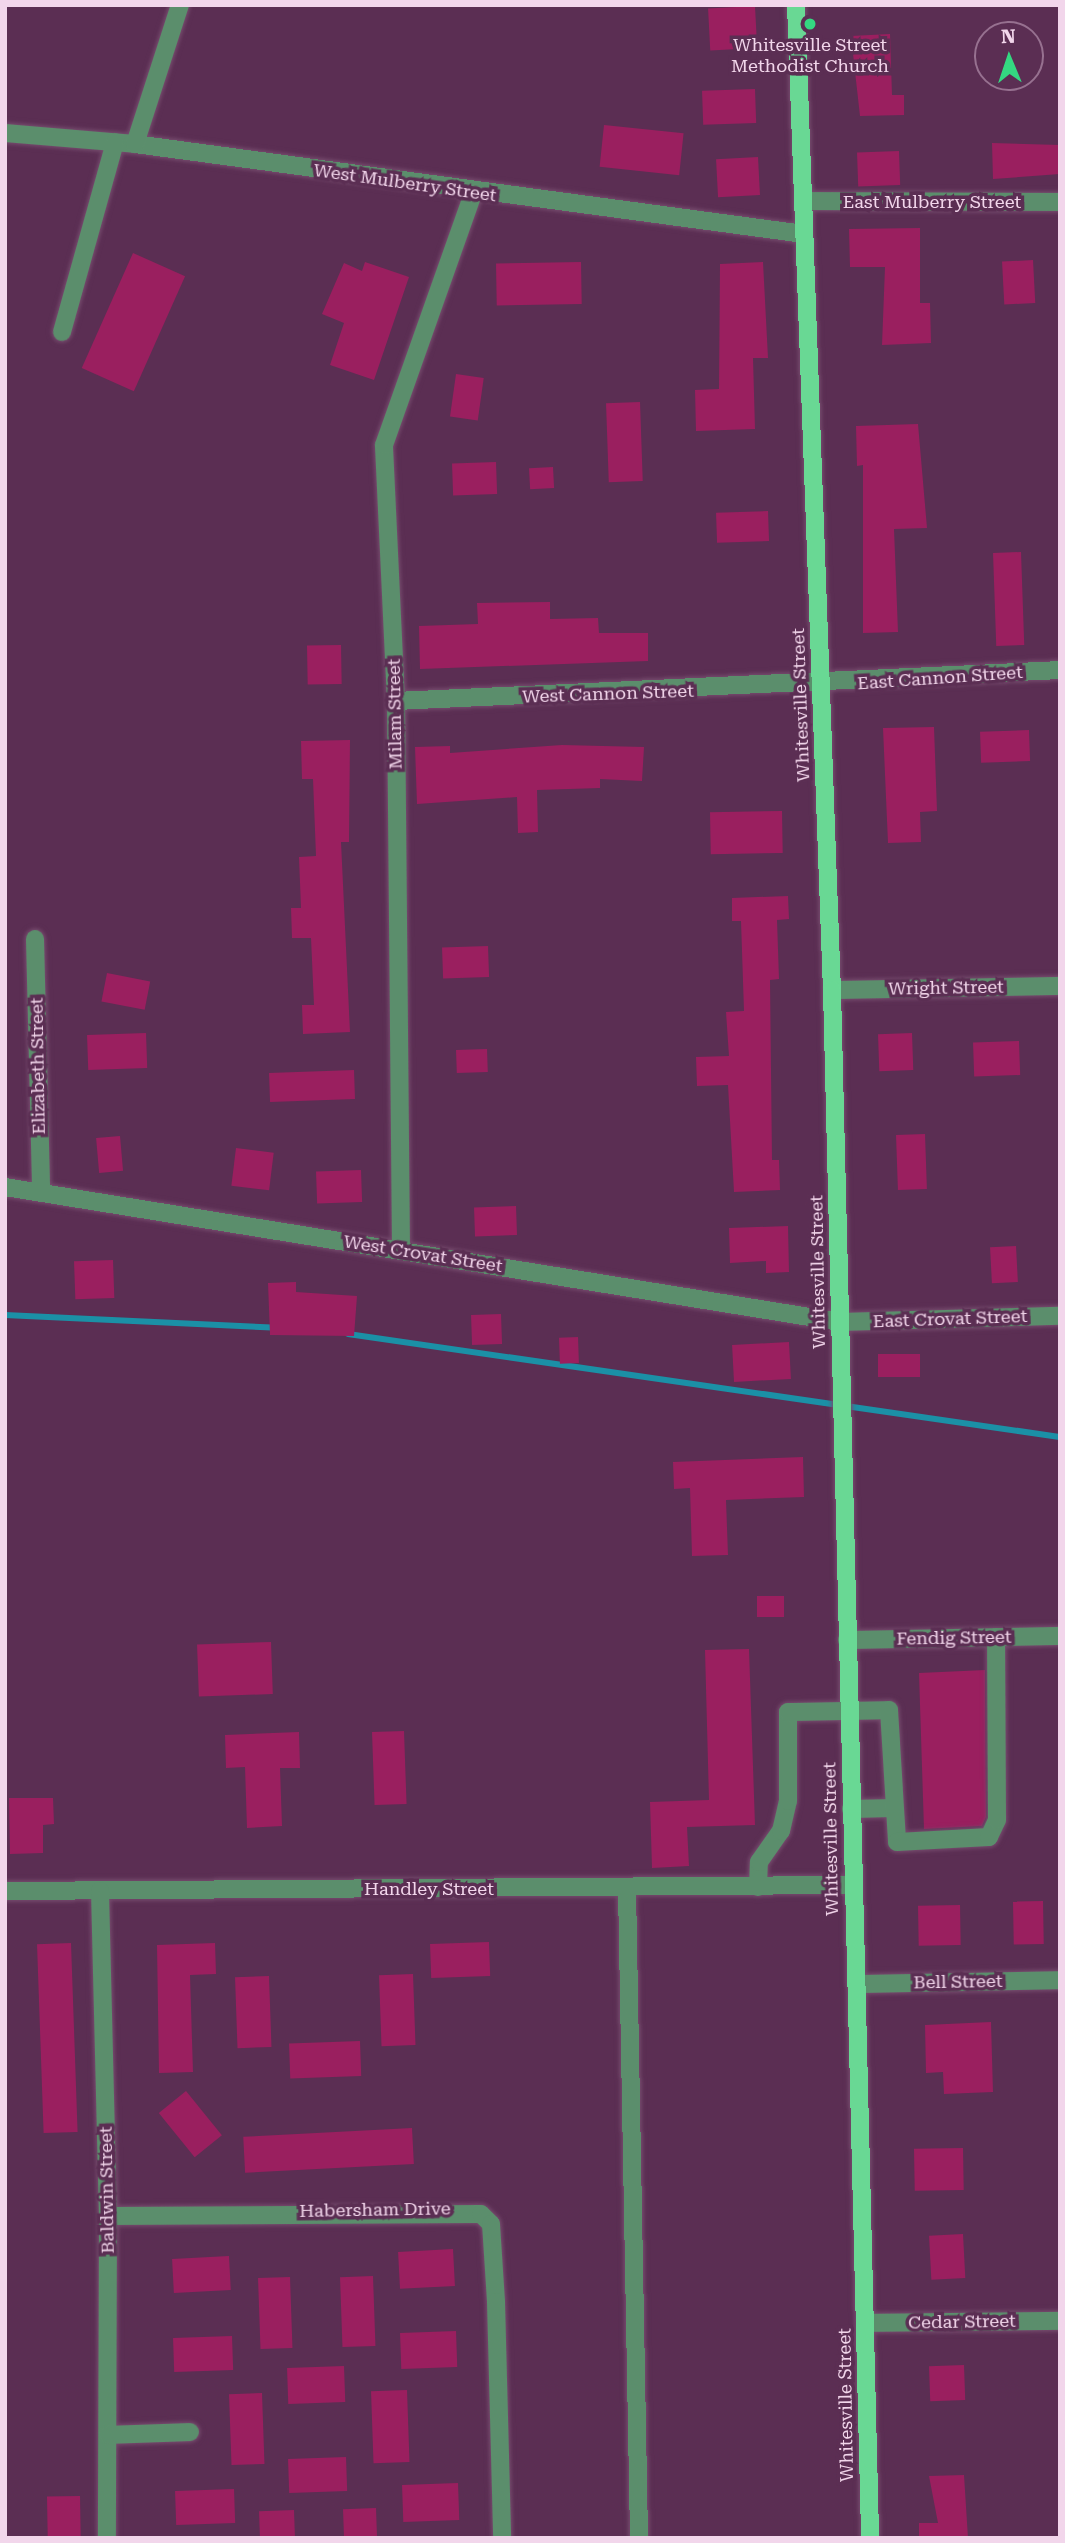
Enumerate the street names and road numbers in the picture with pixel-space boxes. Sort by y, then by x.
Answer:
street label: West Mulberry Street [312,159,498,207]
street label: East Mulberry Street [843,191,1021,213]
street label: Whitesville Street [788,628,814,782]
street label: Milam Street [383,658,407,770]
street label: East Cannon Street [856,661,1024,695]
street label: West Cannon Street [522,680,694,708]
street label: Wright Street [888,976,1004,1000]
street label: Elizabeth Street [26,997,50,1135]
street label: Whitesville Street [806,1195,830,1349]
street label: West Crovat Street [342,1231,504,1277]
street label: East Crovat Street [872,1306,1028,1332]
street label: Fendig Street [896,1626,1012,1650]
street label: Whitesville Street [819,1762,843,1916]
street label: Handley Street [364,1878,494,1900]
street label: Bell Street [913,1970,1003,1994]
street label: Baldwin Street [95,2126,119,2254]
street label: Habersham Drive [299,2198,451,2222]
street label: Cedar Street [908,2310,1016,2334]
street label: Whitesville Street [834,2328,858,2482]

